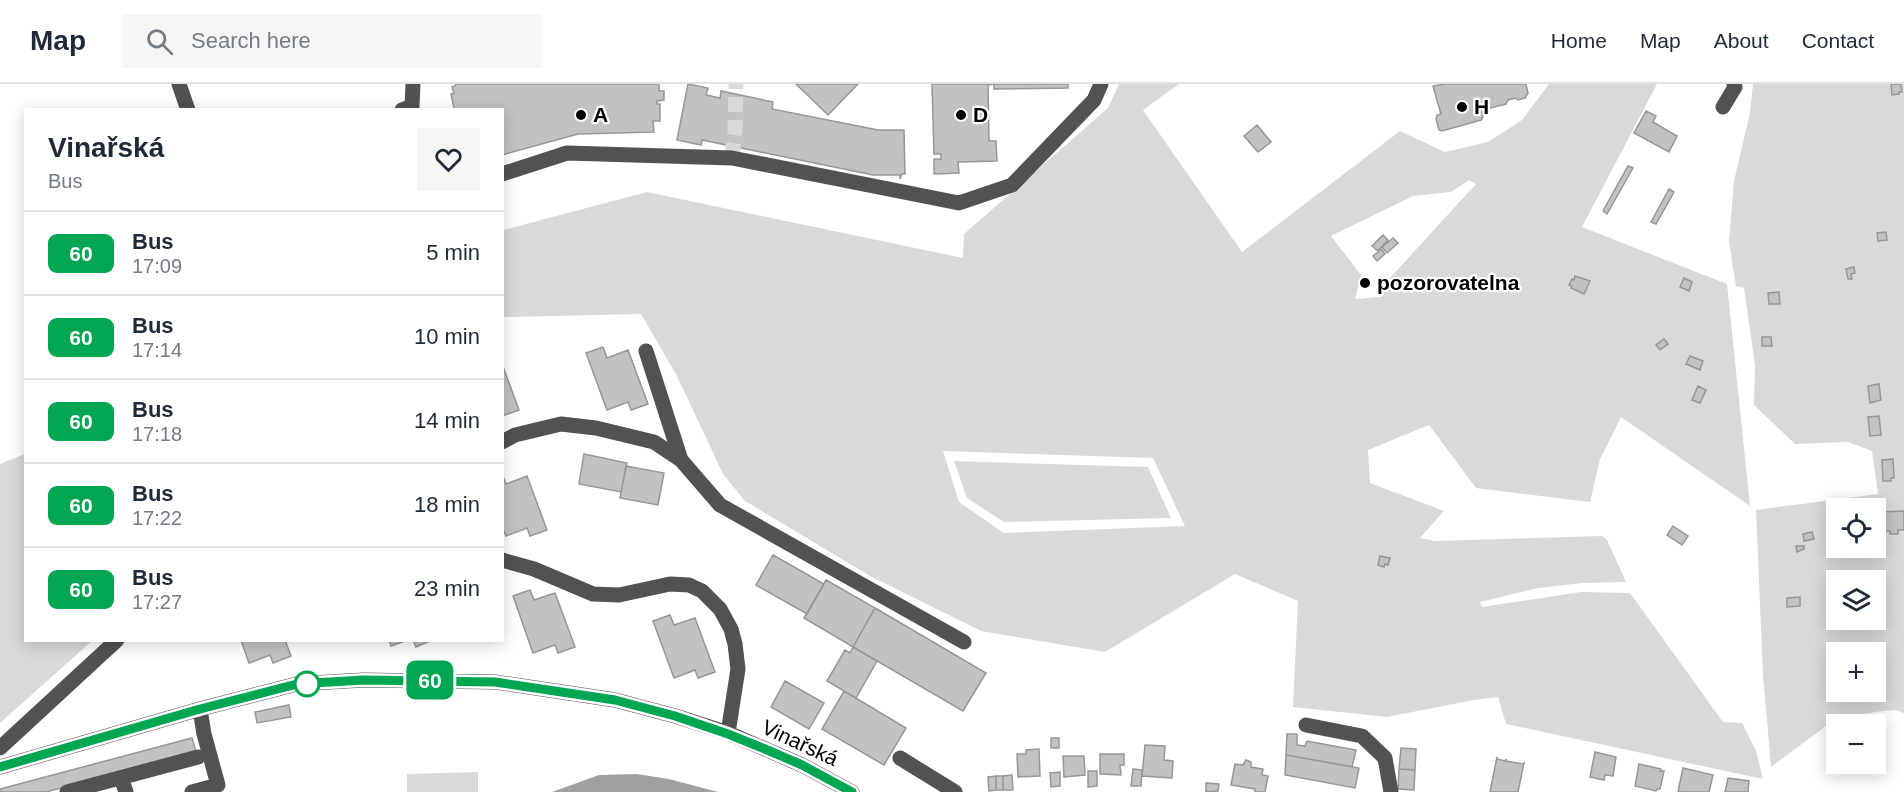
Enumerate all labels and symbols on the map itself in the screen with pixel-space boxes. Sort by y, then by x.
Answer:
place label: H [1474,95,1489,118]
marker: H [1455,100,1469,114]
place label: A [593,103,608,126]
place label: D [973,103,988,126]
marker: A [574,108,588,122]
marker: D [954,108,968,122]
place label: pozorovatelna [1377,271,1520,294]
marker: pozorovatelna [1358,276,1372,290]
line badge: 60 [403,660,457,700]
unlabelled marker [294,671,320,697]
street label: Vinařská [758,715,842,770]

